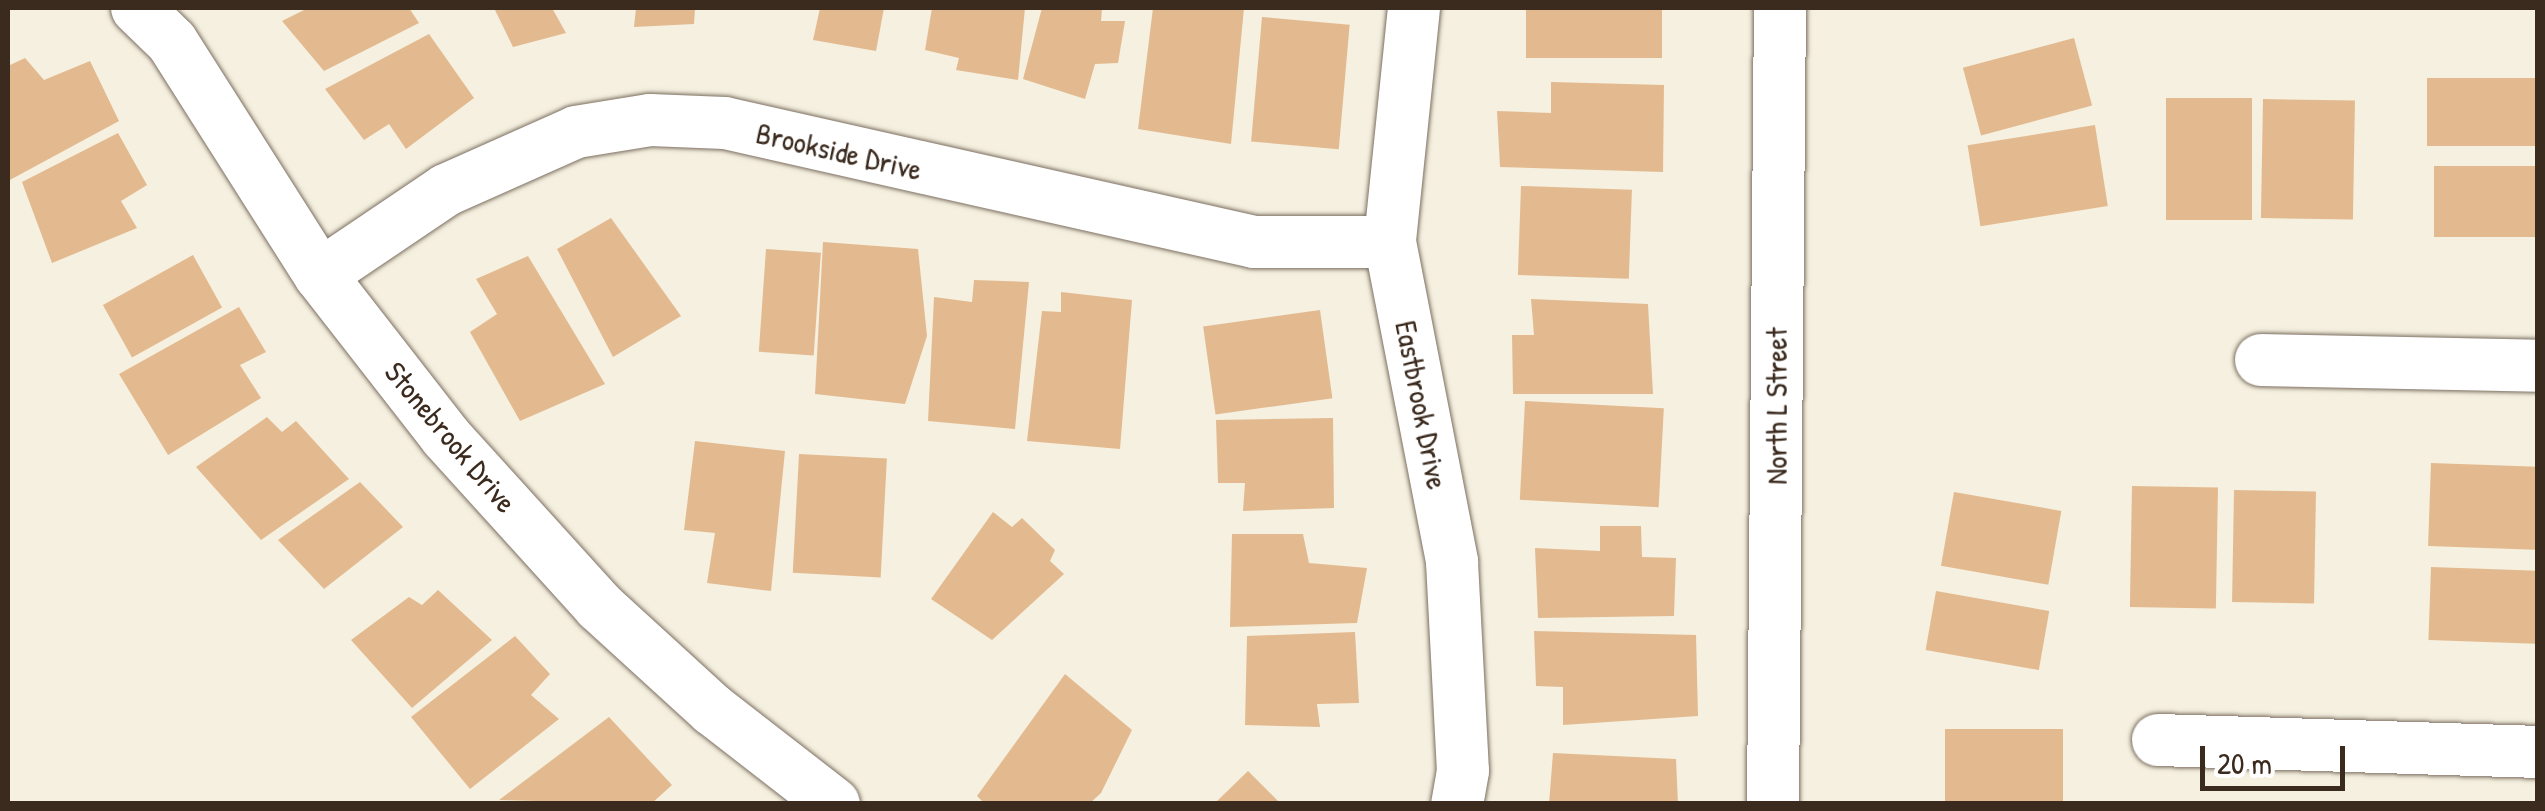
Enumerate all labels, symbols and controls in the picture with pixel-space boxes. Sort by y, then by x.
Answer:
street label: Brookside Drive [753,114,925,188]
street label: Eastbrook Drive [1388,318,1456,492]
street label: North L Street [1758,327,1794,485]
street label: Stonebrook Drive [378,354,524,520]
scale bar [2205,726,2350,788]
text: 20 m [2217,743,2272,783]

